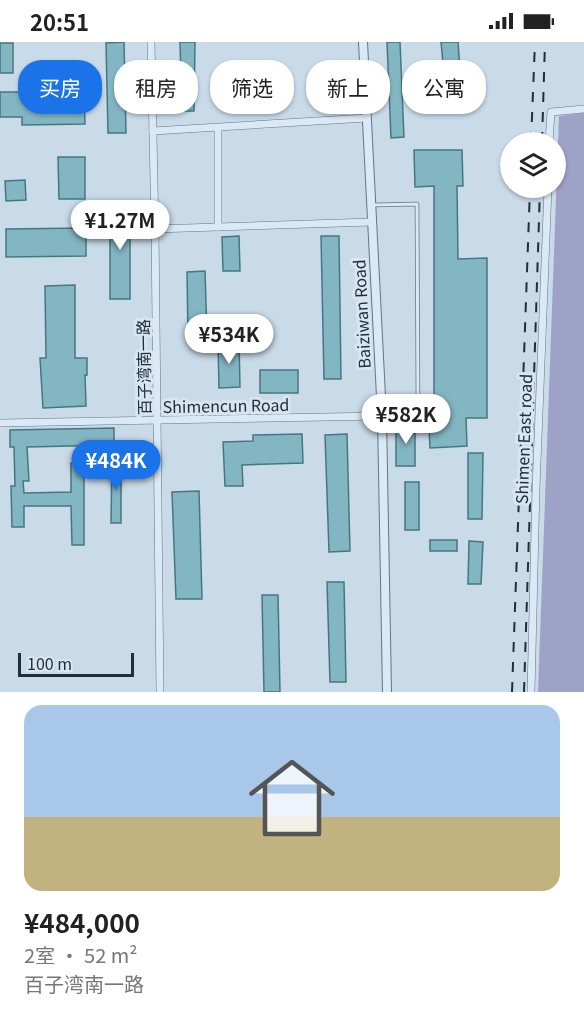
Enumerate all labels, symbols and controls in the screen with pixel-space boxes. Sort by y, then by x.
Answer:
text: 20:51 [30,5,89,37]
chip: 买房 [18,60,102,114]
chip: 租房 [114,60,198,114]
chip: 筛选 [210,60,294,114]
chip: 新上 [306,60,390,114]
chip: 公寓 [402,60,486,114]
map controls [500,132,566,198]
button: layers [500,132,566,198]
pin: ¥1.27M [71,200,169,251]
text: ¥1.27M [85,205,155,234]
street label: Baiziwan Road [346,259,376,369]
pin: ¥534K [187,314,271,365]
street label: 百子湾南一路 [130,319,156,415]
text: ¥534K [199,319,259,348]
street label: Shimen East road [509,374,537,504]
street label: Shimencun Road [163,392,289,418]
pin: ¥582K [364,394,448,445]
text: ¥582K [376,399,436,428]
pin: ¥484K [74,440,158,491]
text: ¥484K [86,445,146,474]
scale bar [18,650,134,678]
text: 100 m [27,651,72,675]
icon: home [238,744,346,852]
text: ¥484,000 [24,903,140,940]
text: 2室 · 52 m² [24,940,137,969]
text: 百子湾南一路 [24,969,144,998]

